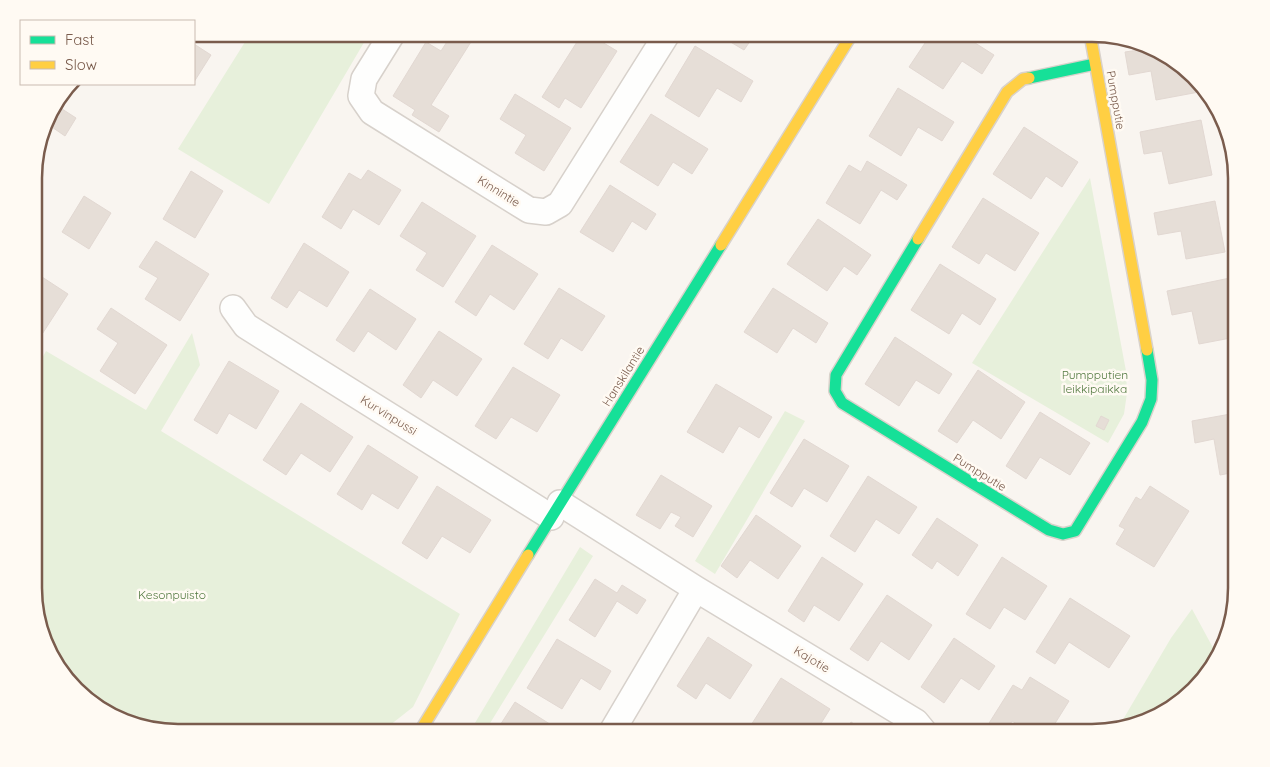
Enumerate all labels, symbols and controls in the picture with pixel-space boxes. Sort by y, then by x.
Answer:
legend [20,20,195,85]
text: Fast [65,30,94,49]
text: Slow [65,55,97,74]
street label: Pumpputie [1103,69,1129,131]
street label: Kinnintie [475,172,523,210]
street label: Hanskilantie [599,343,647,409]
park label: Pumpputien leikkipaikka [1062,367,1128,396]
street label: Kurvinpussi [358,392,420,438]
street label: Pumpputie [951,450,1009,494]
park label: Kesonpuisto [138,587,206,602]
street label: Kajotie [791,642,833,676]

